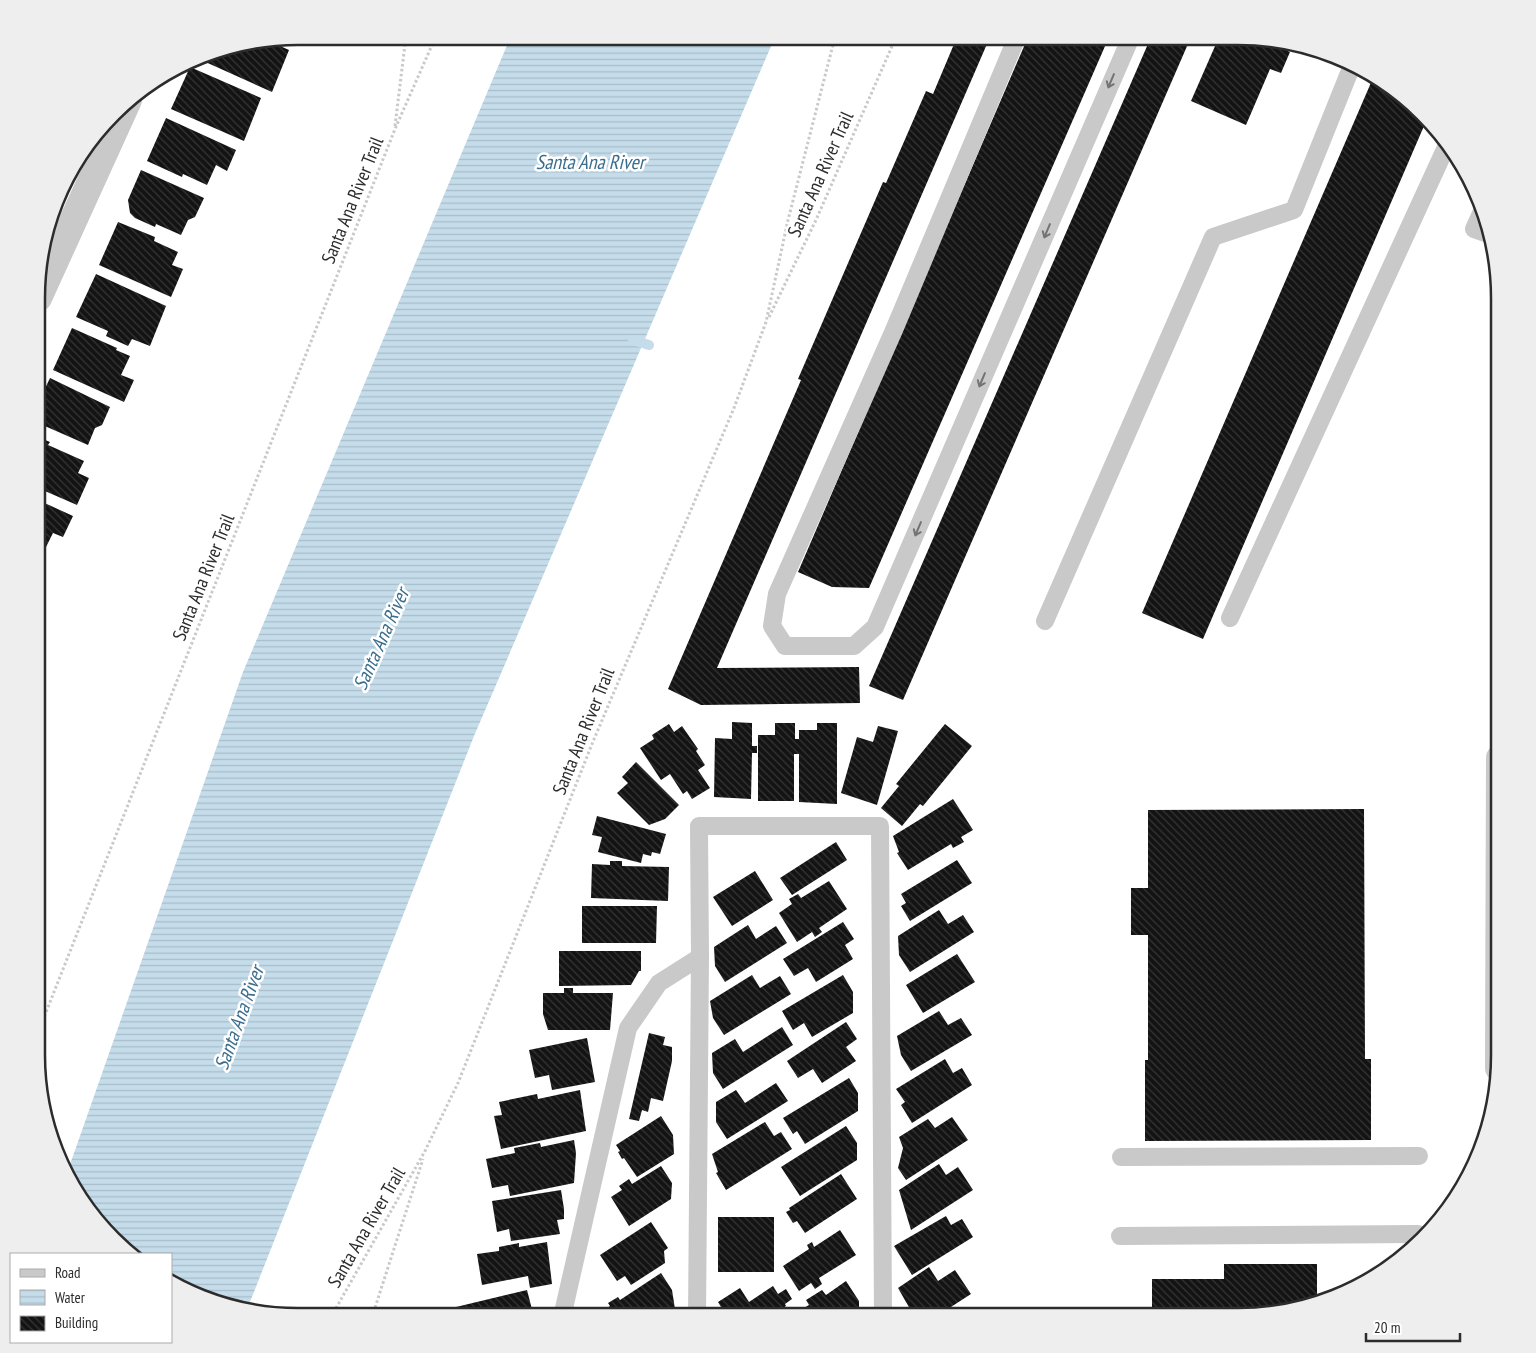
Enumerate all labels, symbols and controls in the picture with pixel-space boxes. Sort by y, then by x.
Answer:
one-way arrow [1106,73,1116,88]
street label: Santa Ana River Trail [782,107,859,240]
street label: Santa Ana River Trail [316,132,389,267]
water label: Santa Ana River [536,149,647,175]
one-way arrow [1041,223,1050,238]
one-way arrow [977,372,987,387]
street label: Santa Ana River Trail [167,509,240,644]
one-way arrow [912,521,922,536]
water label: Santa Ana River [347,582,416,694]
street label: Santa Ana River Trail [547,663,620,798]
water label: Santa Ana River [208,960,271,1073]
street label: Santa Ana River Trail [322,1162,410,1291]
legend [10,1253,172,1343]
text: Road [55,1263,81,1282]
text: Water [55,1288,86,1307]
scale bar [1366,1310,1460,1342]
text: Building [55,1313,98,1332]
text: 20 m [1374,1318,1400,1337]

